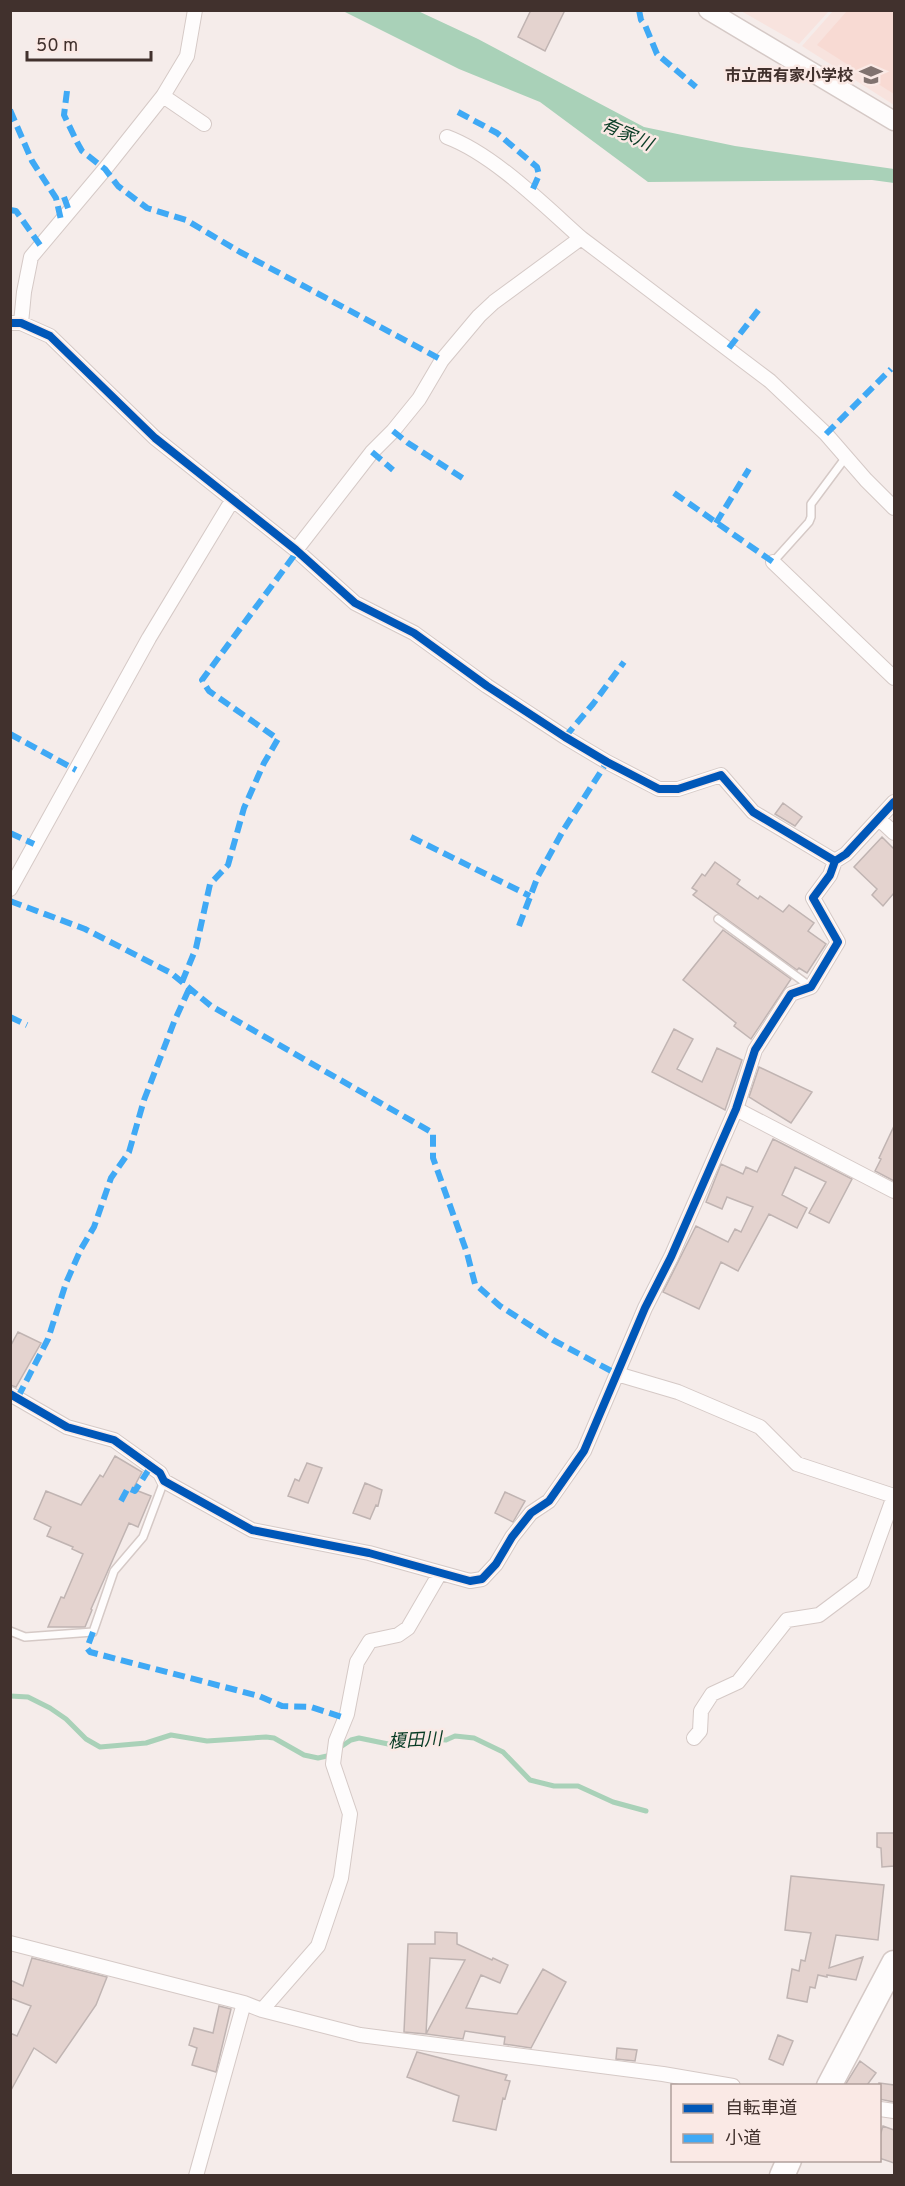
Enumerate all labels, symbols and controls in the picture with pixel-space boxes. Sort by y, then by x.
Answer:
scale bar [27,24,152,62]
text: 50 m [36,35,78,58]
school or university icon: 市立西有家小学校 [858,62,884,88]
place label: 市立西有家小学校 [725,67,853,87]
water label: 有家川 [597,114,658,158]
water label: 榎田川 [388,1728,445,1754]
legend [671,2084,881,2162]
text: 自転車道 [725,2098,797,2121]
text: 小道 [725,2128,761,2151]

